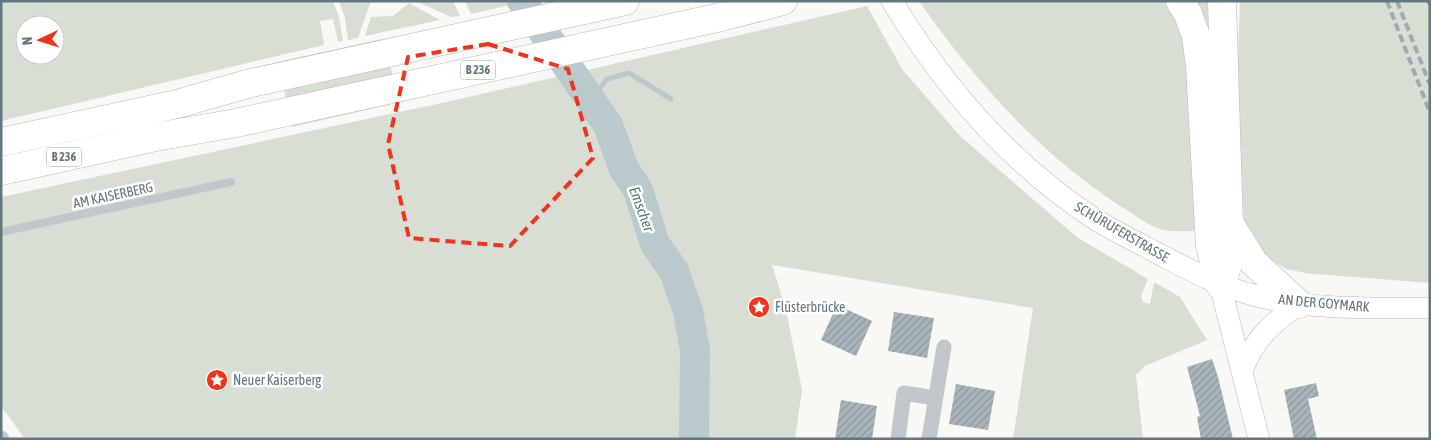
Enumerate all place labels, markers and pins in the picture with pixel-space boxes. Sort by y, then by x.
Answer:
place icon: Flüsterbrücke [747,295,771,319]
place label: Flüsterbrücke [775,299,845,315]
place icon: Neuer Kaiserberg [205,368,229,392]
place label: Neuer Kaiserberg [233,372,321,388]

